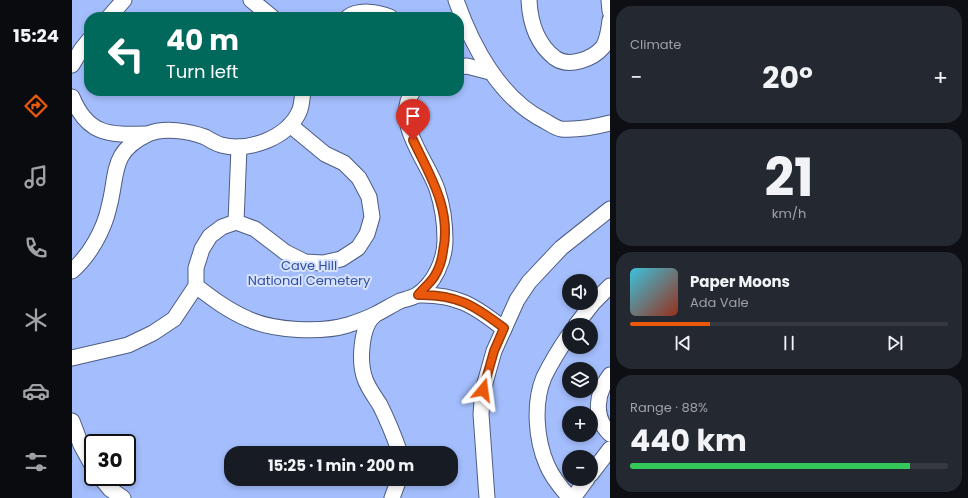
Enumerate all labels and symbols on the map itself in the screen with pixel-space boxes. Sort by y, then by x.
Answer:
pin [396,99,430,140]
park label: Cave Hill National Cemetery [248,256,371,290]
position arrow [462,369,504,411]
speed limit sign: 30 [84,434,136,486]

